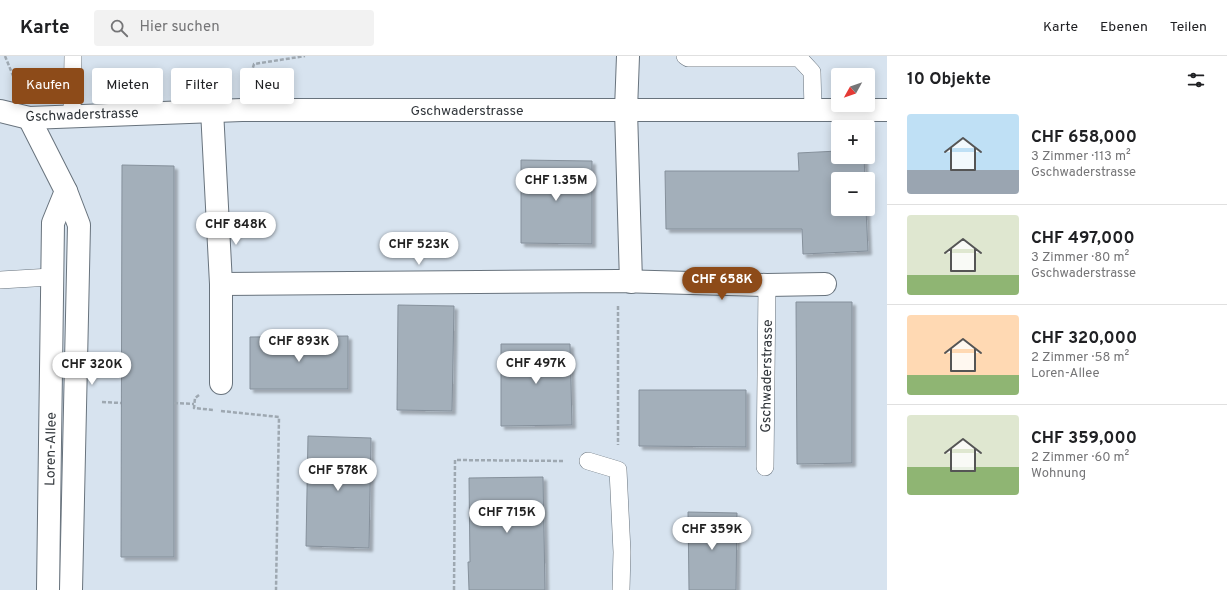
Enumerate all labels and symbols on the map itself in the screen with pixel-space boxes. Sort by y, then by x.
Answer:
north arrow [831,68,875,112]
street label: Gschwaderstrasse [410,103,524,120]
street label: Gschwaderstrasse [25,105,139,126]
pin: CHF 1.35M [510,168,602,202]
pin: CHF 848K [195,212,277,246]
pin: CHF 523K [378,232,460,266]
pin: CHF 658K [681,267,763,301]
street label: Gschwaderstrasse [758,319,777,433]
pin: CHF 893K [258,329,340,363]
pin: CHF 497K [495,351,577,385]
pin: CHF 320K [51,352,133,386]
street label: Loren-Allee [42,412,61,486]
pin: CHF 578K [297,458,379,492]
pin: CHF 715K [466,500,548,534]
pin: CHF 359K [671,517,753,551]

